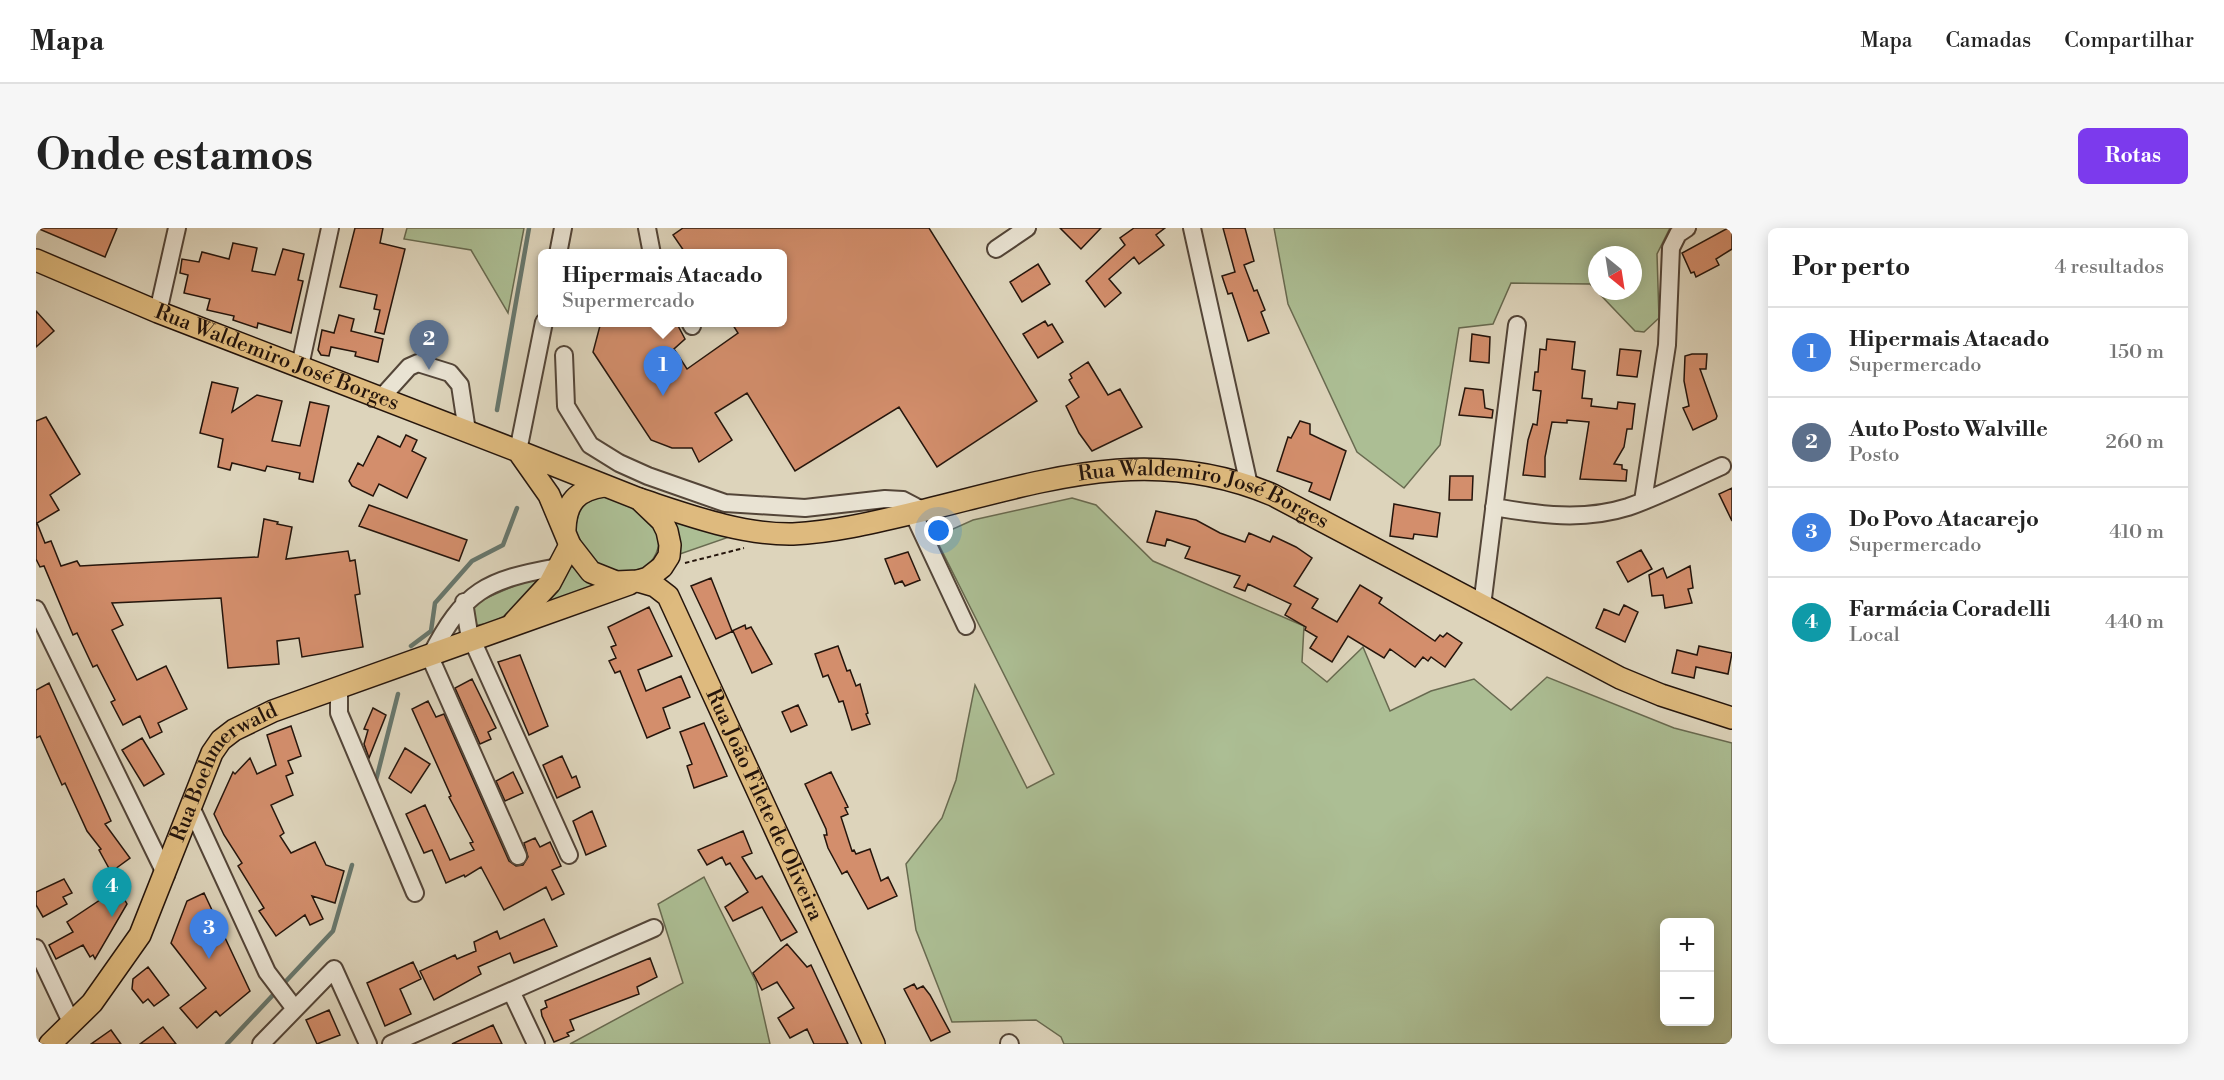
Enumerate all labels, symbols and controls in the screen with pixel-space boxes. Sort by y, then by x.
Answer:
text: Mapa [30,24,104,59]
text: Mapa [1860,28,1912,54]
text: Camadas [1945,28,2031,54]
text: Compartilhar [2064,28,2194,54]
button: Rotas [2078,128,2188,184]
text: Onde estamos [36,130,313,183]
north arrow [1588,246,1642,300]
popup [538,249,787,327]
text: Por perto [1792,251,1910,283]
text: 4 resultados [2054,255,2164,280]
text: Hipermais Atacado [562,262,763,289]
text: Supermercado [562,289,695,314]
street label: Rua Waldemiro José Borges [151,299,403,417]
pin: 2 [410,320,448,370]
text: Hipermais Atacado [1849,326,2050,353]
text: 1 [1807,340,1816,365]
text: 150 m [2109,340,2164,365]
pin: 1 [644,346,682,396]
text: Supermercado [1849,353,1981,378]
text: Auto Posto Walville [1849,416,2048,443]
text: 2 [1805,430,1818,455]
text: 260 m [2106,430,2164,455]
text: Posto [1849,443,1900,468]
street label: Rua Waldemiro José Borges [1076,456,1333,535]
text: Do Povo Atacarejo [1849,506,2039,533]
your location [924,516,953,545]
text: 3 [1805,520,1818,545]
text: 410 m [2109,520,2164,545]
text: Supermercado [1849,533,1981,558]
text: Farmácia Coradelli [1849,596,2050,623]
text: 4 [1805,610,1818,635]
text: 440 m [2105,610,2164,635]
text: Local [1849,623,1900,648]
street label: Rua João Filete de Oliveira [700,685,829,925]
street label: Rua Boehmerwald [165,698,282,846]
pin: 4 [92,868,132,917]
pin: 3 [190,910,228,959]
map controls [1660,918,1714,1026]
button: + [1660,918,1714,972]
button: − [1660,972,1714,1026]

